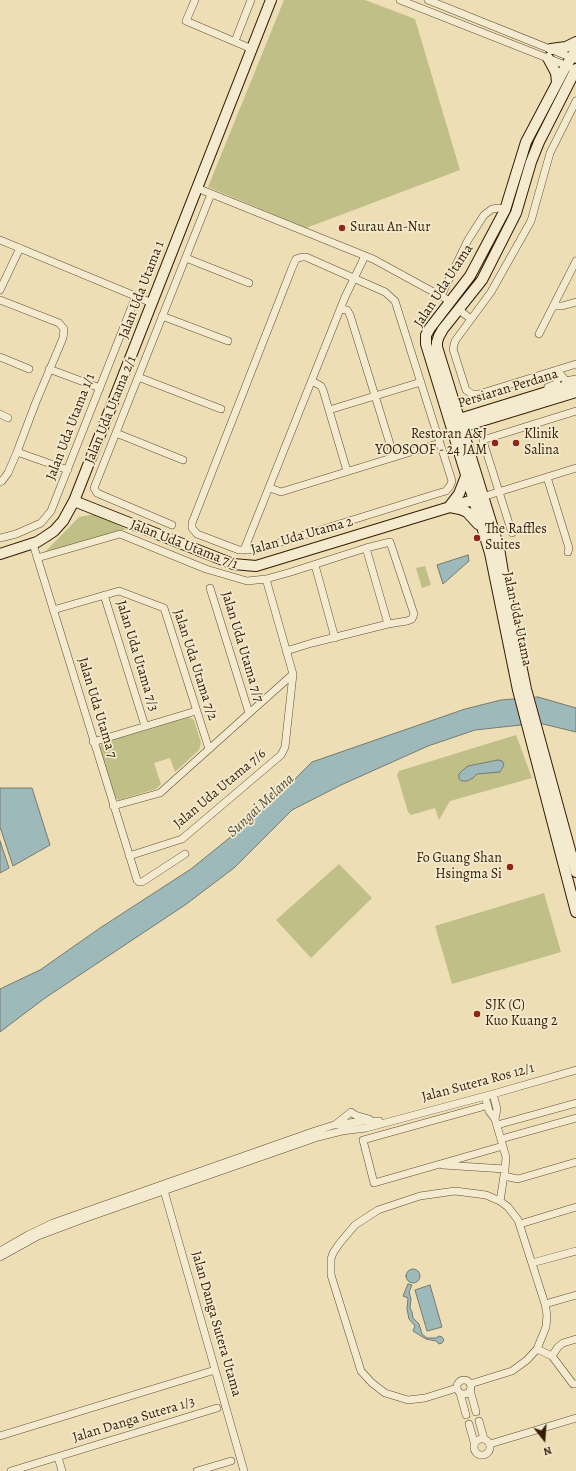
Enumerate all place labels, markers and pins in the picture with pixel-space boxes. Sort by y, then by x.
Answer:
place label: Surau An-Nur [350,220,431,236]
marker: Surau An-Nur [337,223,347,233]
place label: Restoran A&J YOOSOOF - 24 JAM [375,427,487,460]
place label: Klinik Salina [524,427,559,460]
marker: Restoran A&J YOOSOOF - 24 JAM [490,438,500,448]
marker: Klinik Salina [511,438,521,448]
place label: The Raffles Suites [485,522,547,554]
marker: The Raffles Suites [472,533,482,543]
place label: Fo Guang Shan Hsingma Si [416,851,502,884]
marker: Fo Guang Shan Hsingma Si [505,862,515,872]
place label: SJK (C) Kuo Kuang 2 [485,998,558,1030]
marker: SJK (C) Kuo Kuang 2 [472,1009,482,1019]

